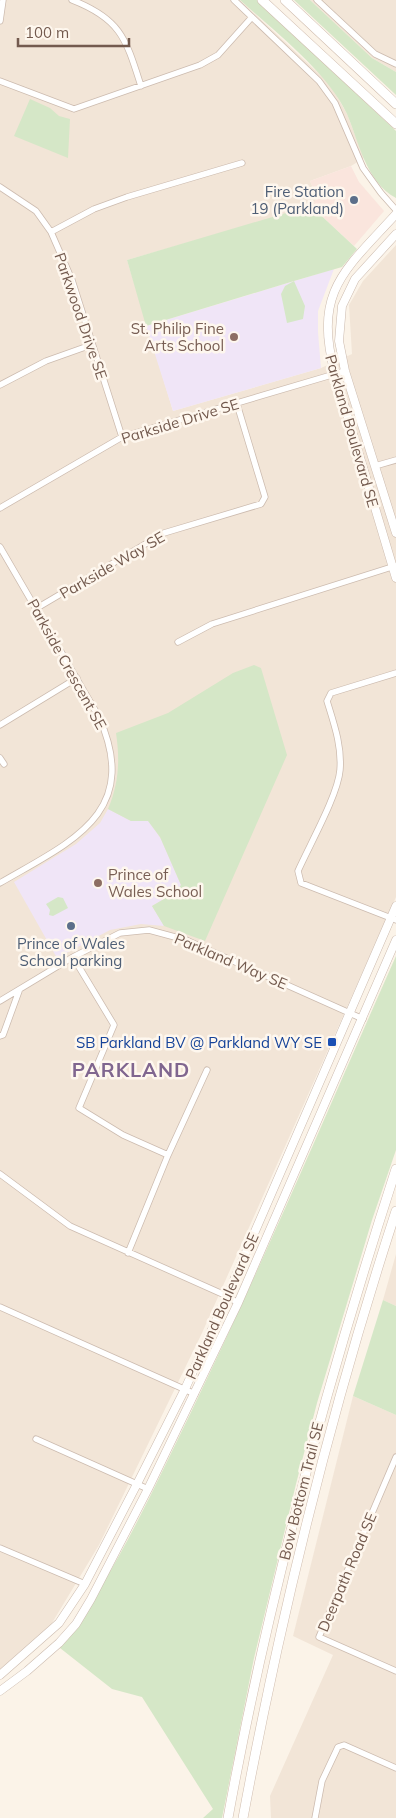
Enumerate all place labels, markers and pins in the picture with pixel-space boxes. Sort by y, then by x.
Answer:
place label: Fire Station 19 (Parkland) [251,182,344,218]
marker: Fire Station 19 (Parkland) [348,194,360,206]
place label: St. Philip Fine Arts School [131,319,224,355]
marker: St. Philip Fine Arts School [228,331,240,343]
place label: Prince of Wales School [108,865,202,901]
marker: Prince of Wales School [92,877,104,889]
marker: Prince of Wales School parking [65,920,77,932]
place label: Prince of Wales School parking [17,934,125,970]
place label: SB Parkland BV @ Parkland WY SE [76,1033,322,1052]
marker: SB Parkland BV @ Parkland WY SE [326,1036,338,1048]

